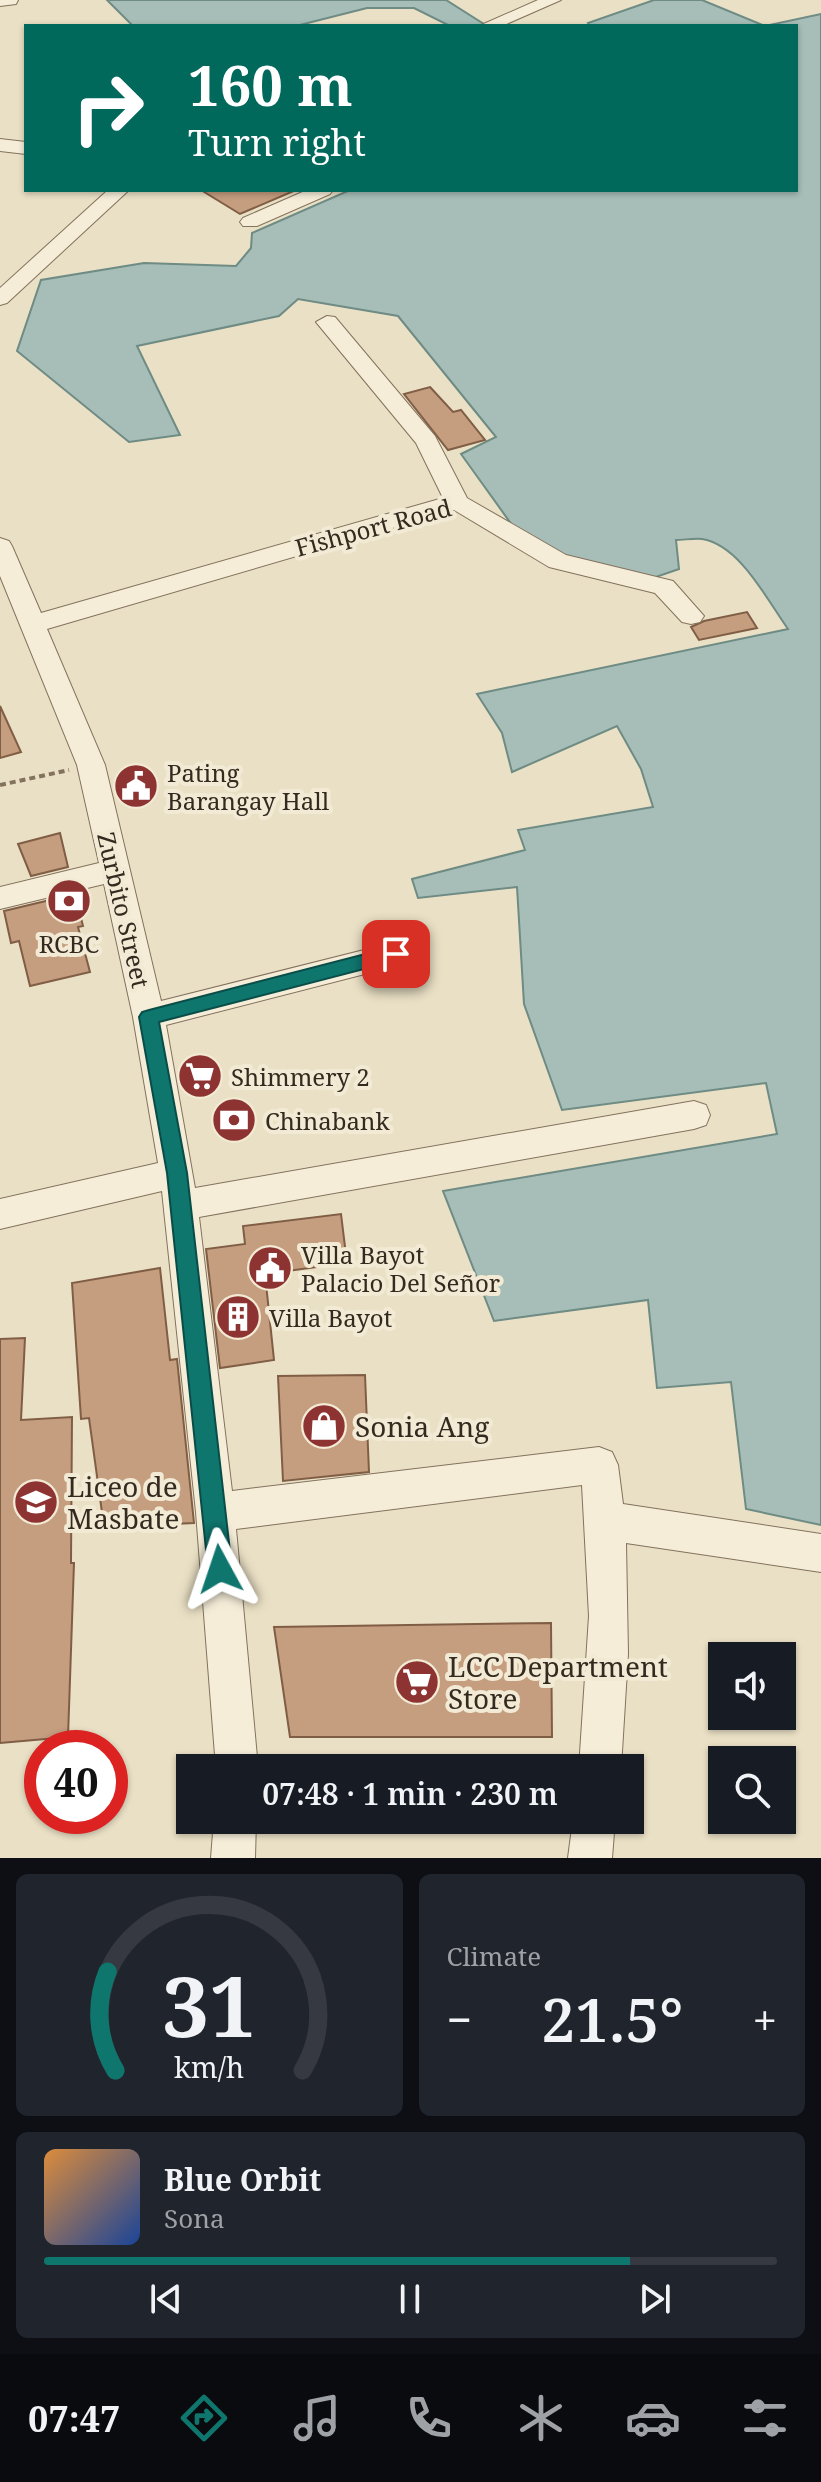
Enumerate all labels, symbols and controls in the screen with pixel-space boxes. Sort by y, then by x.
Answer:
text: 160 m [188,46,353,122]
icon: right [56,56,160,160]
text: Turn right [188,118,366,167]
street label: Fishport Road [291,490,455,564]
place label: Pating Barangay Hall [167,756,330,817]
public building icon: Pating Barangay Hall [112,762,160,810]
street label: Zurbito Street [90,829,158,991]
bank icon: RCBC [45,877,93,925]
pin [362,920,430,988]
place label: RCBC [39,927,99,960]
icon: arrive [374,932,418,976]
supermarket icon: Shimmery 2 [176,1052,224,1100]
place label: Shimmery 2 [231,1060,370,1093]
bank icon: Chinabank [210,1096,258,1144]
place label: Chinabank [265,1104,390,1137]
place label: Villa Bayot Palacio Del Señor [301,1238,500,1299]
public building icon: Villa Bayot Palacio Del Señor [246,1244,294,1292]
building icon: Villa Bayot [214,1293,262,1341]
place label: Villa Bayot [269,1301,392,1334]
shop icon: Sonia Ang [300,1402,348,1450]
place label: Sonia Ang [355,1407,489,1445]
place label: Liceo de Masbate [67,1467,179,1537]
school or university icon: Liceo de Masbate [12,1478,60,1526]
position arrow [178,1527,262,1611]
map controls [708,1642,796,1834]
button: sound [708,1642,796,1730]
place label: LCC Department Store [448,1647,668,1717]
supermarket icon: LCC Department Store [393,1658,441,1706]
speed limit sign: 40 [24,1730,128,1834]
button: search [708,1746,796,1834]
text: 07:48 · 1 min · 230 m [262,1773,558,1814]
text: Climate [447,1938,541,1974]
text: 31 [162,1948,256,2061]
text: 21.5° [541,1978,683,2060]
text: − [447,1989,472,2049]
text: + [752,1989,777,2049]
text: km/h [174,2047,244,2086]
text: Blue Orbit [164,2159,321,2200]
text: Sona [164,2200,225,2236]
icon: previous [144,2277,188,2321]
icon: pause [388,2277,432,2321]
icon: next [633,2277,677,2321]
icon: directions [176,2390,232,2446]
icon: music [289,2390,345,2446]
icon: phone [401,2390,457,2446]
icon: climate [513,2390,569,2446]
icon: car [625,2390,681,2446]
icon: filters [737,2390,793,2446]
text: 07:47 [28,2394,120,2443]

